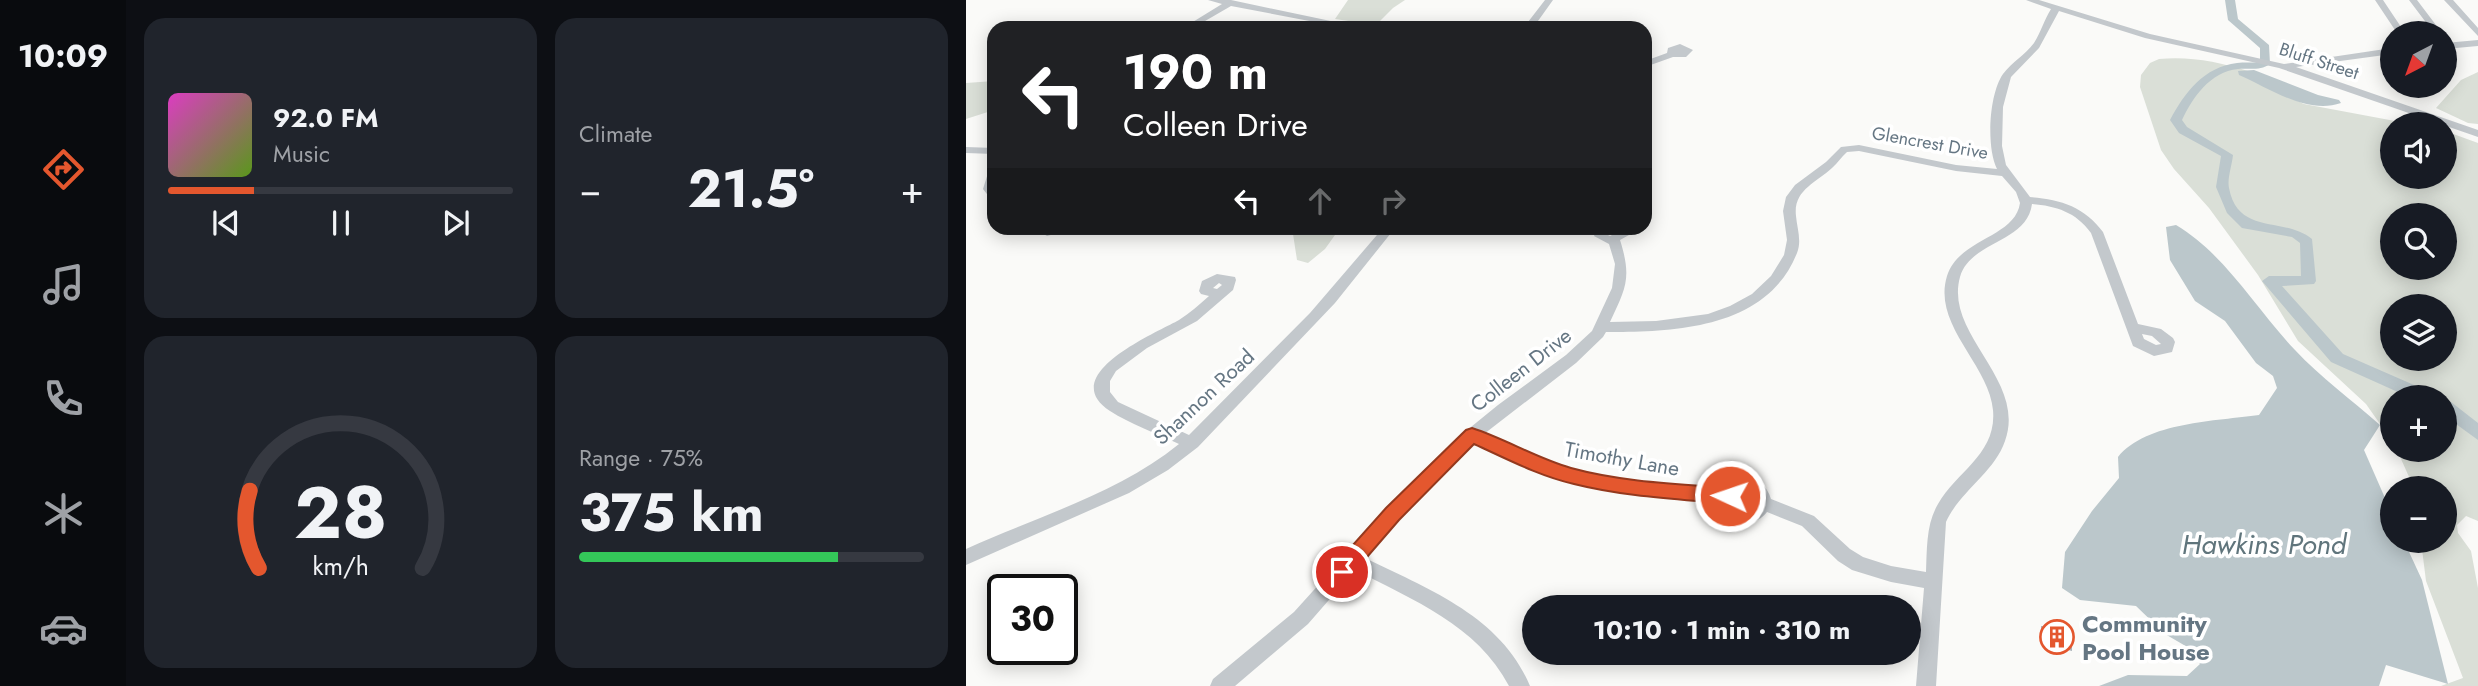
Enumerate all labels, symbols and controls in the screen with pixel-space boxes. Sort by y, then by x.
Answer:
north arrow [2380,21,2457,98]
map controls [2380,21,2457,553]
text: 10:09 [18,33,108,79]
street label: Bluff Street [2276,36,2363,86]
text: 190 m [1123,37,1268,107]
icon: left [1008,49,1099,140]
text: 92.0 FM [273,99,378,137]
text: Colleen Drive [1123,102,1308,148]
button: sound [2380,112,2457,189]
text: Climate [579,117,652,151]
street label: Glencrest Drive [1870,120,1990,166]
text: Music [273,137,330,171]
icon: directions [39,145,88,194]
text: 21.5° [688,151,814,227]
text: − [579,162,601,217]
text: + [901,162,924,217]
icon: left [1228,182,1266,220]
icon: ahead [1301,182,1339,220]
icon: right [1374,182,1412,220]
button: search [2380,203,2457,280]
icon: previous [207,204,245,242]
icon: pause [322,204,360,242]
icon: next [437,204,475,242]
icon: music [39,260,88,309]
button: layers [2380,294,2457,371]
street label: Colleen Drive [1464,321,1578,419]
street label: Shannon Road [1147,342,1261,452]
icon: phone [39,374,88,423]
button: + [2380,385,2457,462]
street label: Timothy Lane [1562,434,1682,484]
text: Range · 75% [579,441,703,475]
position arrow [1693,459,1767,533]
text: 28 [294,460,387,565]
text: 375 km [579,475,764,551]
button: − [2380,476,2457,553]
icon: climate [39,489,88,538]
water label: Hawkins Pond [2182,524,2348,565]
pin [1312,542,1372,602]
text: km/h [312,548,369,584]
icon: arrive [1323,553,1361,591]
speed limit sign: 30 [987,574,1078,665]
icon: car [39,604,88,653]
place label: Community Pool House [2082,606,2210,669]
text: 10:10 · 1 min · 310 m [1593,611,1850,649]
building icon: Community Pool House [2038,618,2076,656]

